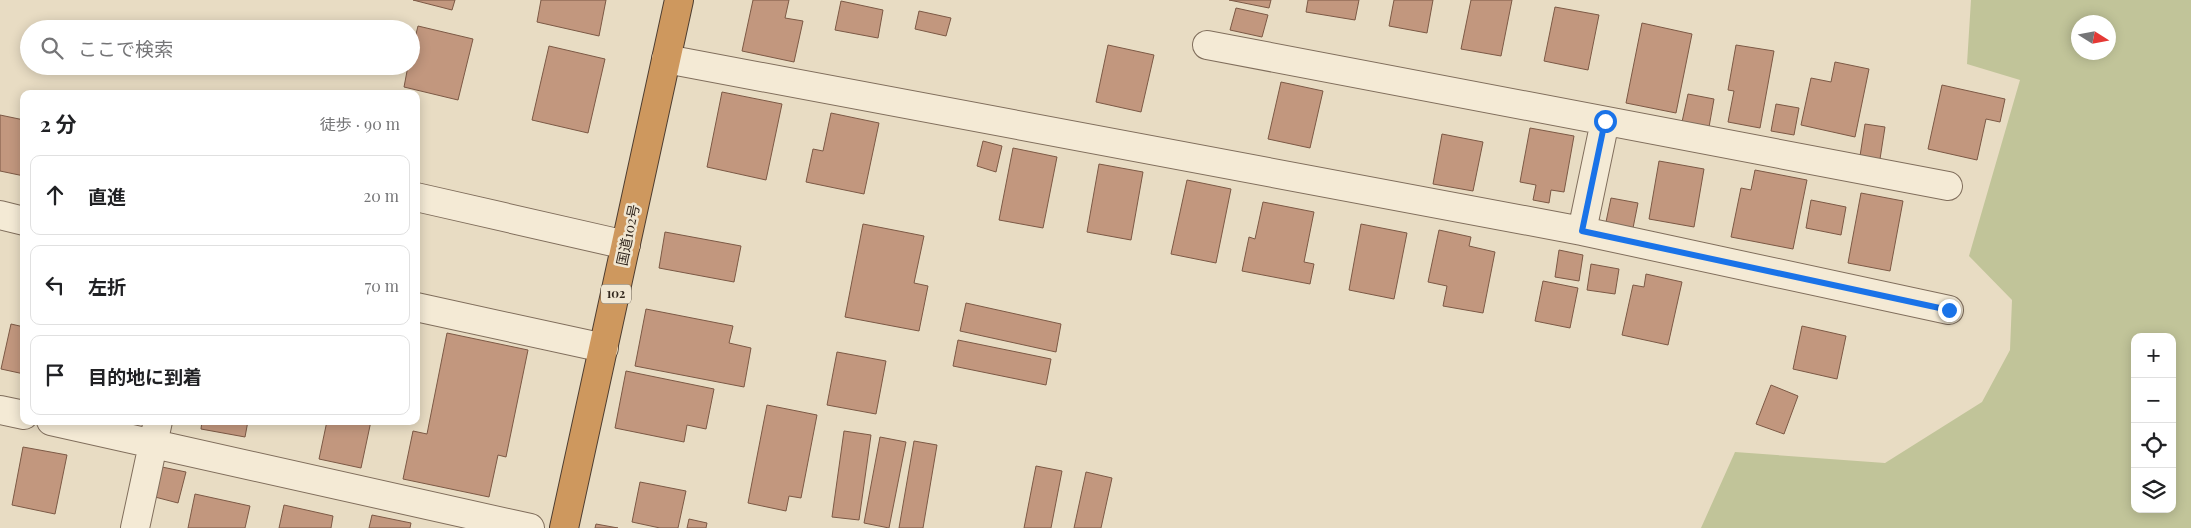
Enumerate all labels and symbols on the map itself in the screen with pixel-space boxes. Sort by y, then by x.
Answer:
north arrow [2071,15,2116,60]
route start [1594,110,1617,133]
street label: 国道102号 [612,202,643,267]
road number: 102 [601,284,631,304]
route end [1938,299,1961,322]

